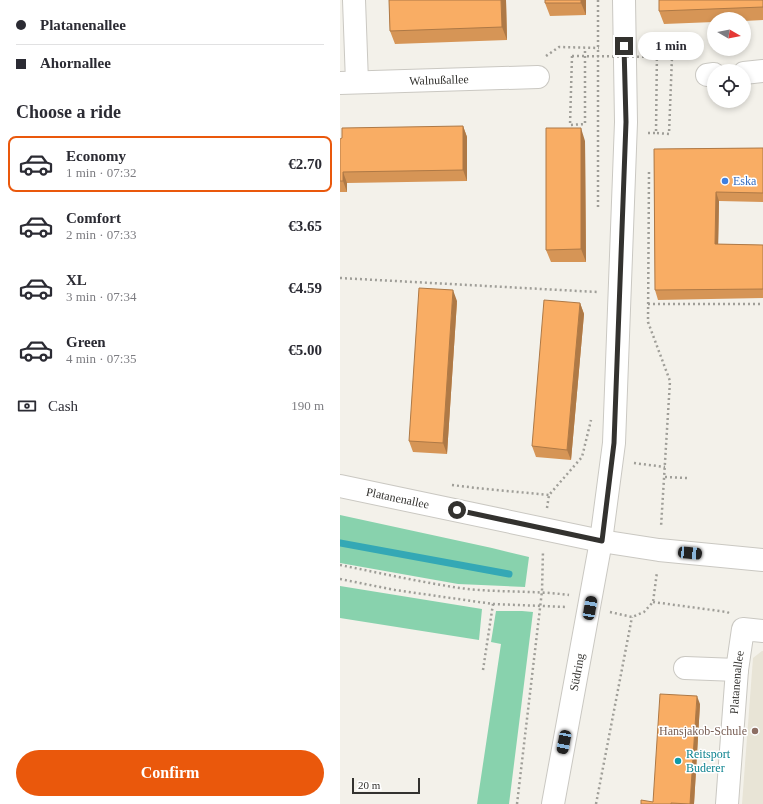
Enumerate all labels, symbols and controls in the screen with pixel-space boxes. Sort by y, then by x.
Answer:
north arrow [707,12,751,56]
map controls [707,12,751,108]
text: Platanenallee [40,17,126,33]
callout: 1 min [638,32,704,60]
route end [615,37,633,55]
text: 1 min [655,38,687,53]
text: Ahornallee [40,55,111,71]
button: locate [707,64,751,108]
street label: Walnußallee [409,72,469,88]
text: Choose a ride [16,102,121,122]
icon: car [18,146,54,182]
text: Economy [66,148,126,164]
text: €2.70 [288,156,322,172]
text: 1 min · 07:32 [66,165,136,180]
place label: Eska [733,174,757,188]
marker: Eska [720,176,730,186]
icon: car [18,208,54,244]
text: Comfort [66,210,121,226]
text: €3.65 [288,218,322,234]
text: 2 min · 07:33 [66,227,136,242]
icon: car [18,270,54,306]
text: XL [66,272,87,288]
text: €4.59 [288,280,322,296]
text: 3 min · 07:34 [66,289,136,304]
icon: car [18,332,54,368]
text: Green [66,334,106,350]
text: €5.00 [288,342,322,358]
text: 4 min · 07:35 [66,351,136,366]
icon: cash [16,395,38,417]
text: Cash [48,398,78,414]
text: 190 m [291,398,324,413]
street label: Platanenallee [365,485,431,512]
route start [448,501,466,519]
car [678,546,702,560]
car [582,595,598,621]
street label: Platanenallee [727,650,747,715]
street label: Südring [567,652,587,692]
place label: Hansjakob-Schule [659,724,747,738]
marker: Hansjakob-Schule [750,726,760,736]
car [556,729,572,755]
place label: Reitsport Buderer [686,747,731,775]
button: Confirm [16,750,324,796]
marker: Reitsport Buderer [673,756,683,766]
scale bar [352,776,420,795]
text: 20 m [358,779,380,791]

